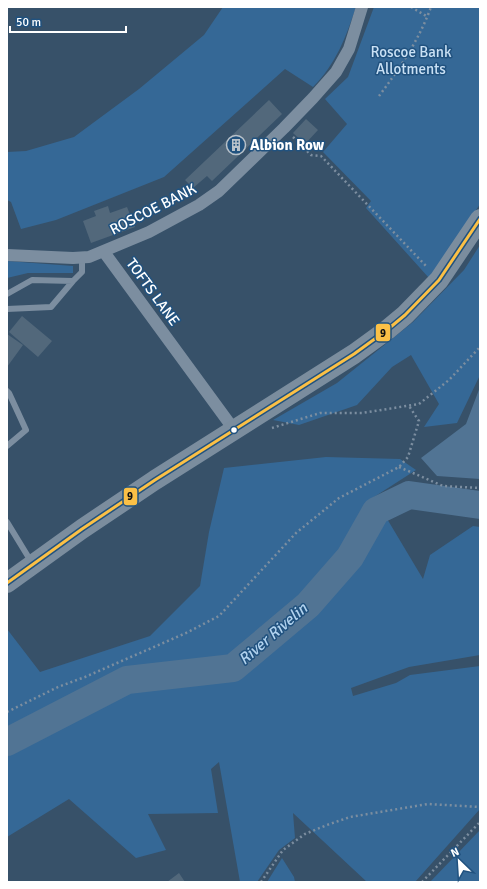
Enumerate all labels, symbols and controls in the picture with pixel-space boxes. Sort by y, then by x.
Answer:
scale bar [10,8,126,34]
text: 50 m [16,15,41,30]
park label: Roscoe Bank Allotments [370,43,452,78]
building icon: Albion Row [225,134,247,156]
place label: Albion Row [250,136,325,154]
street label: ROSCOE BANK [107,179,199,239]
street label: TOFTS LANE [122,255,184,329]
line badge: 9 [375,323,391,342]
text: 9 [380,327,386,340]
unlabelled marker [229,425,239,435]
line badge: 9 [123,487,138,506]
text: 9 [127,490,133,503]
water label: River Rivelin [234,598,313,669]
north arrow [439,841,479,881]
text: N [449,845,461,860]

